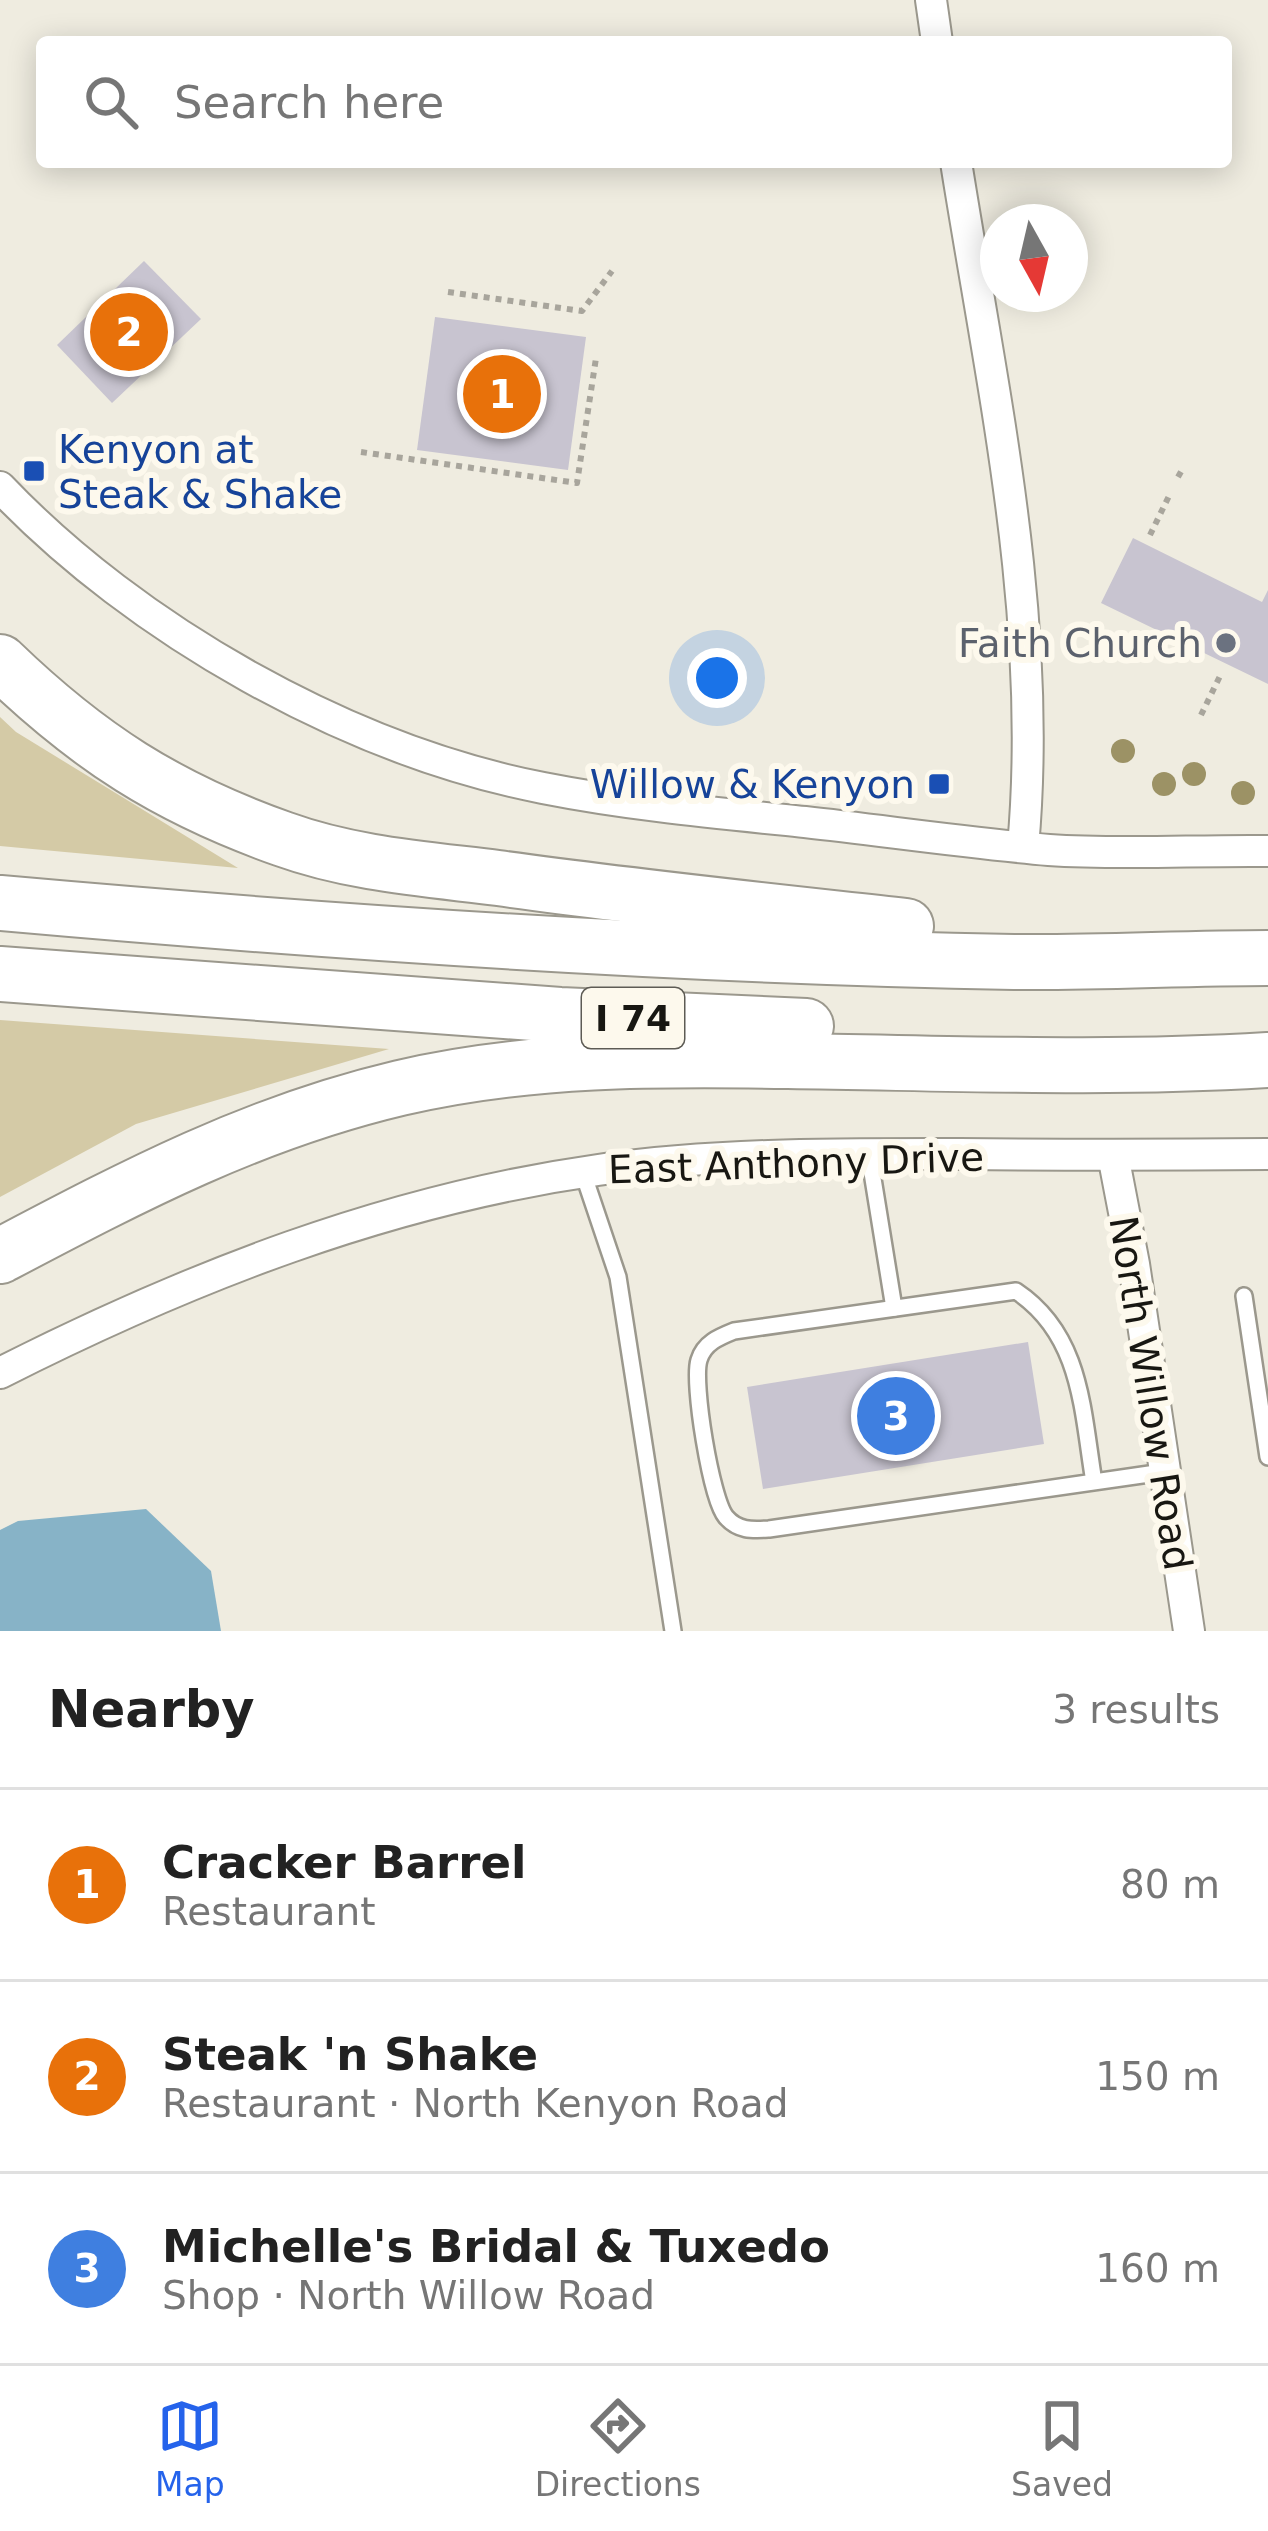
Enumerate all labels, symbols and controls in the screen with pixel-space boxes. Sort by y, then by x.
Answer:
search box [36,36,1232,168]
icon: search [78,69,144,135]
text: Search here [174,76,444,129]
north arrow [980,204,1088,312]
pin: 2 [90,287,168,377]
pin: 1 [463,349,541,439]
place label: Kenyon at Steak & Shake [58,427,342,517]
marker: Kenyon at Steak & Shake [21,458,47,484]
place label: Faith Church [958,621,1202,666]
marker: Faith Church [1213,630,1239,656]
your location [687,648,747,708]
place label: Willow & Kenyon [590,762,915,807]
marker: Willow & Kenyon [926,771,952,797]
road number: I 74 [582,988,684,1048]
street label: East Anthony Drive [607,1134,985,1193]
street label: North Willow Road [1100,1213,1201,1573]
pin: 3 [857,1371,935,1461]
text: Nearby [48,1680,255,1739]
text: 3 results [1052,1687,1220,1732]
text: Cracker Barrel [162,1836,526,1889]
text: 1 [73,1862,101,1907]
text: 80 m [1120,1862,1220,1907]
text: Restaurant [162,1889,376,1934]
text: Steak 'n Shake [162,2028,538,2081]
text: 2 [73,2054,101,2099]
text: 150 m [1095,2054,1220,2099]
text: Restaurant · North Kenyon Road [162,2081,788,2126]
text: Michelle's Bridal & Tuxedo [162,2220,830,2273]
text: 3 [73,2246,101,2291]
text: 160 m [1095,2246,1220,2291]
text: Shop · North Willow Road [162,2273,655,2318]
tab: Map [155,2393,225,2504]
tab: Directions [535,2393,701,2504]
tab: Saved [1011,2393,1113,2504]

